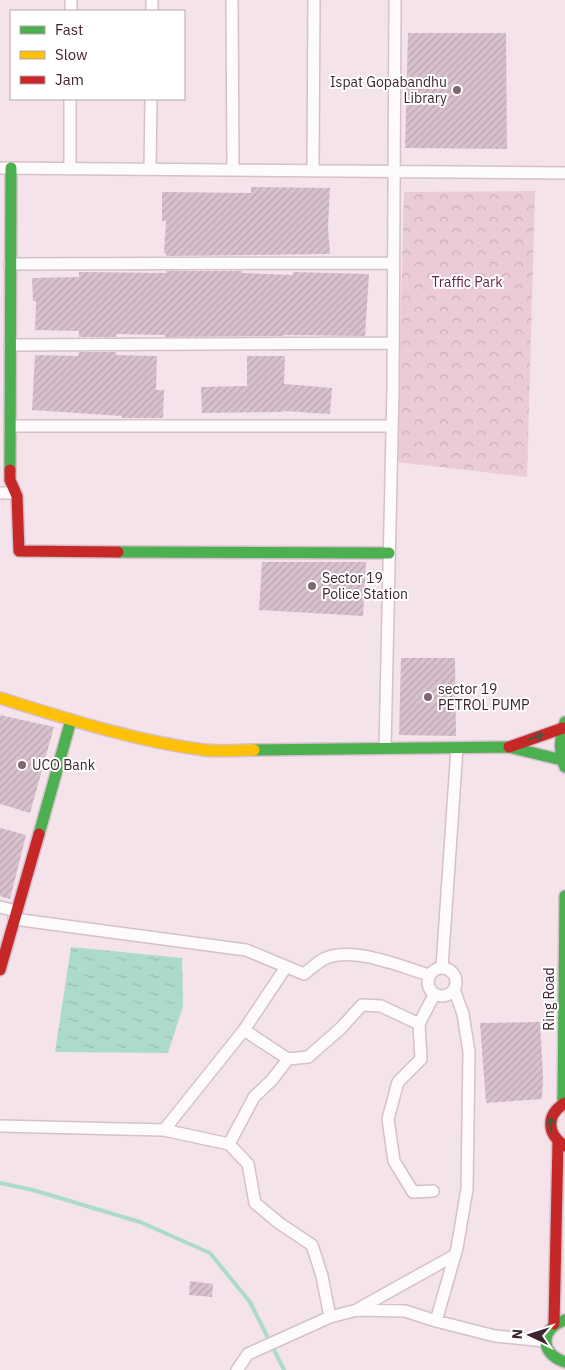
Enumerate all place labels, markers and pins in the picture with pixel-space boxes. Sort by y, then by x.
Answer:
place label: Ispat Gopabandhu Library [330,73,447,107]
marker: Ispat Gopabandhu Library [451,84,463,96]
place label: Sector 19 Police Station [322,569,408,603]
marker: Sector 19 Police Station [306,580,318,592]
place label: sector 19 PETROL PUMP [438,680,530,714]
marker: sector 19 PETROL PUMP [422,691,434,703]
place label: UCO Bank [32,756,96,774]
marker: UCO Bank [16,759,28,771]

